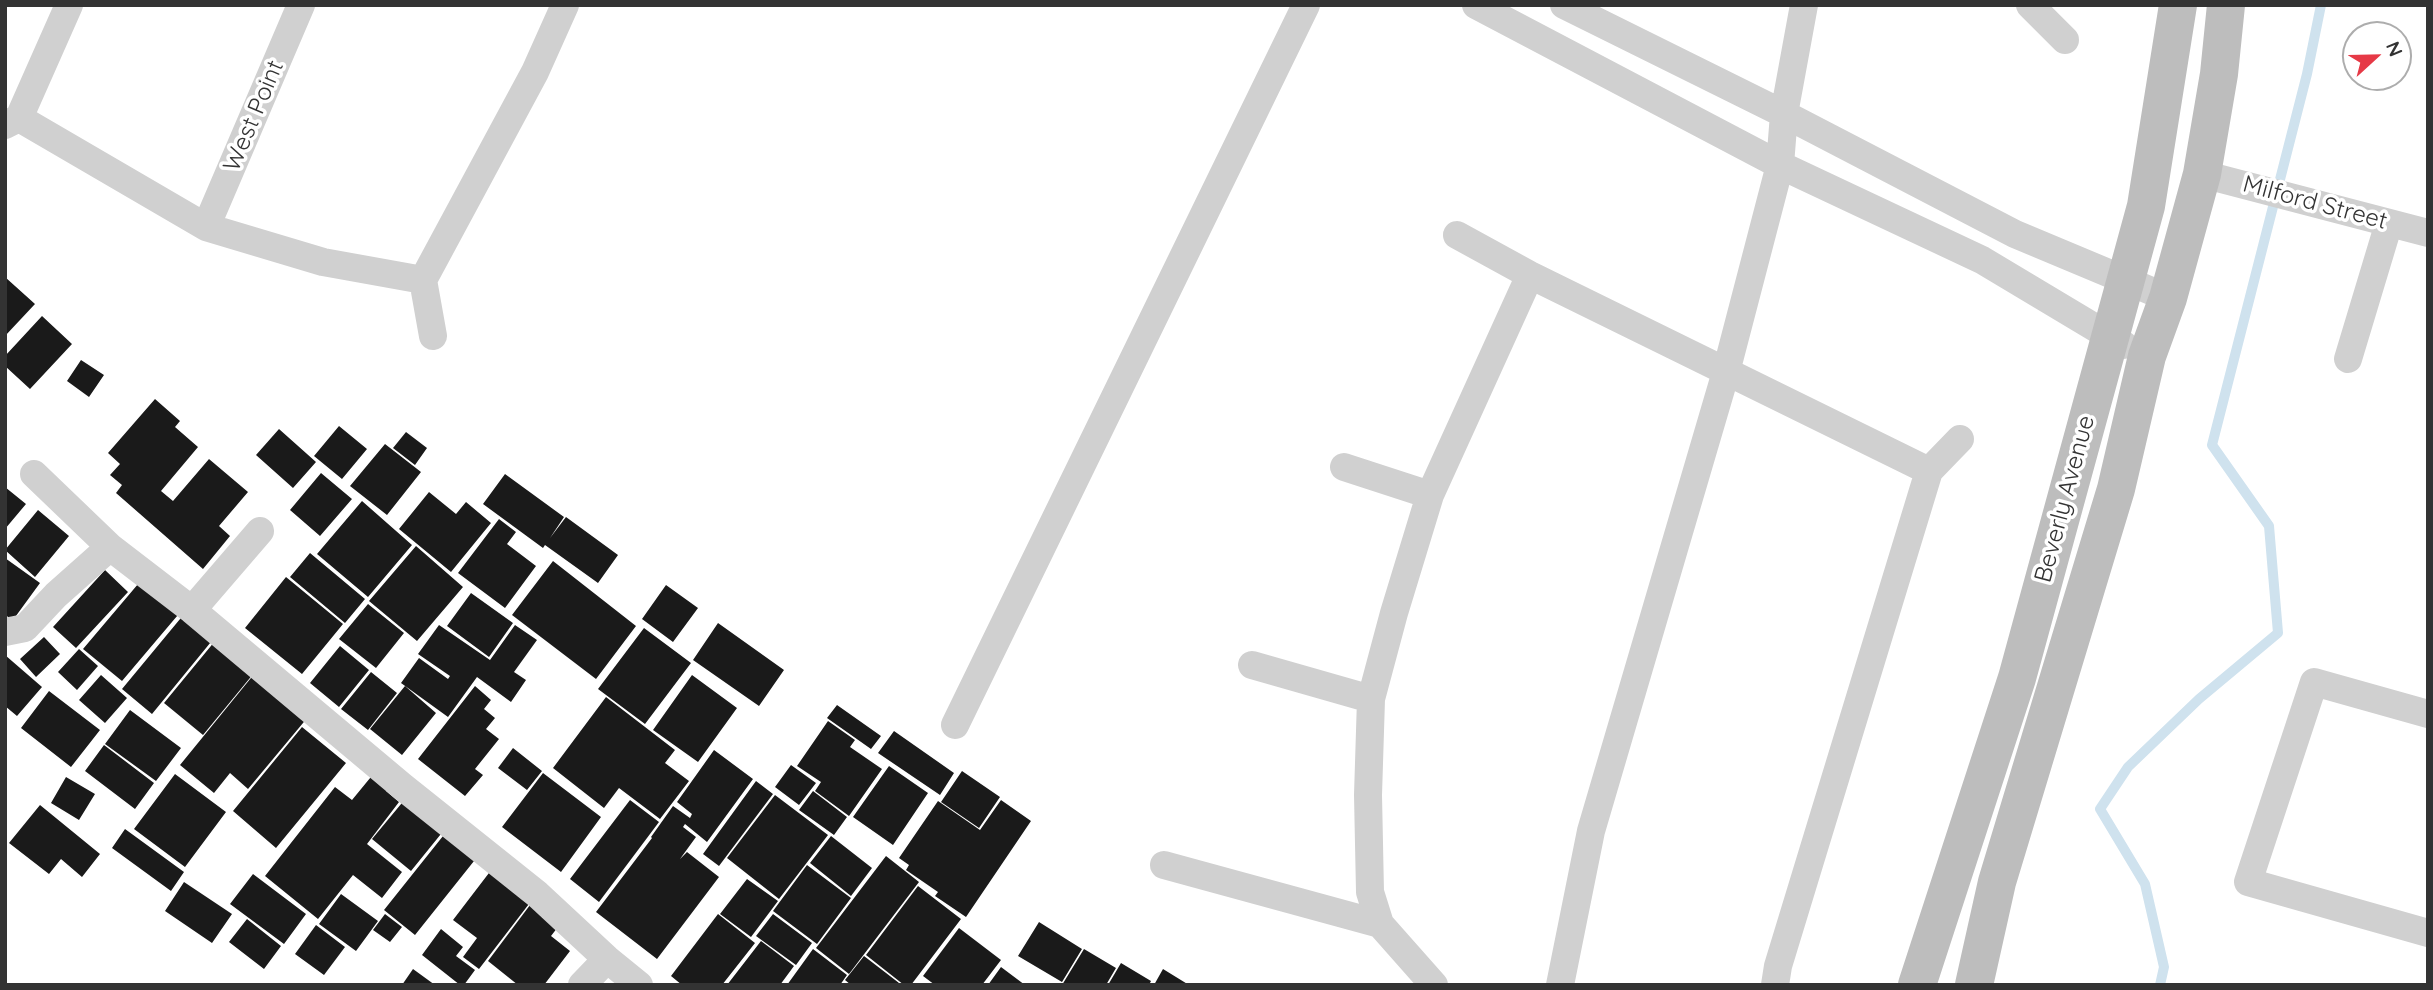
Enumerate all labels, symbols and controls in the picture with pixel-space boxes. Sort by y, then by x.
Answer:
north arrow [2342,21,2412,91]
text: N [2381,38,2408,60]
street label: West Point [218,56,290,176]
street label: Milford Street [2240,170,2390,236]
street label: Beverly Avenue [2029,412,2101,586]

